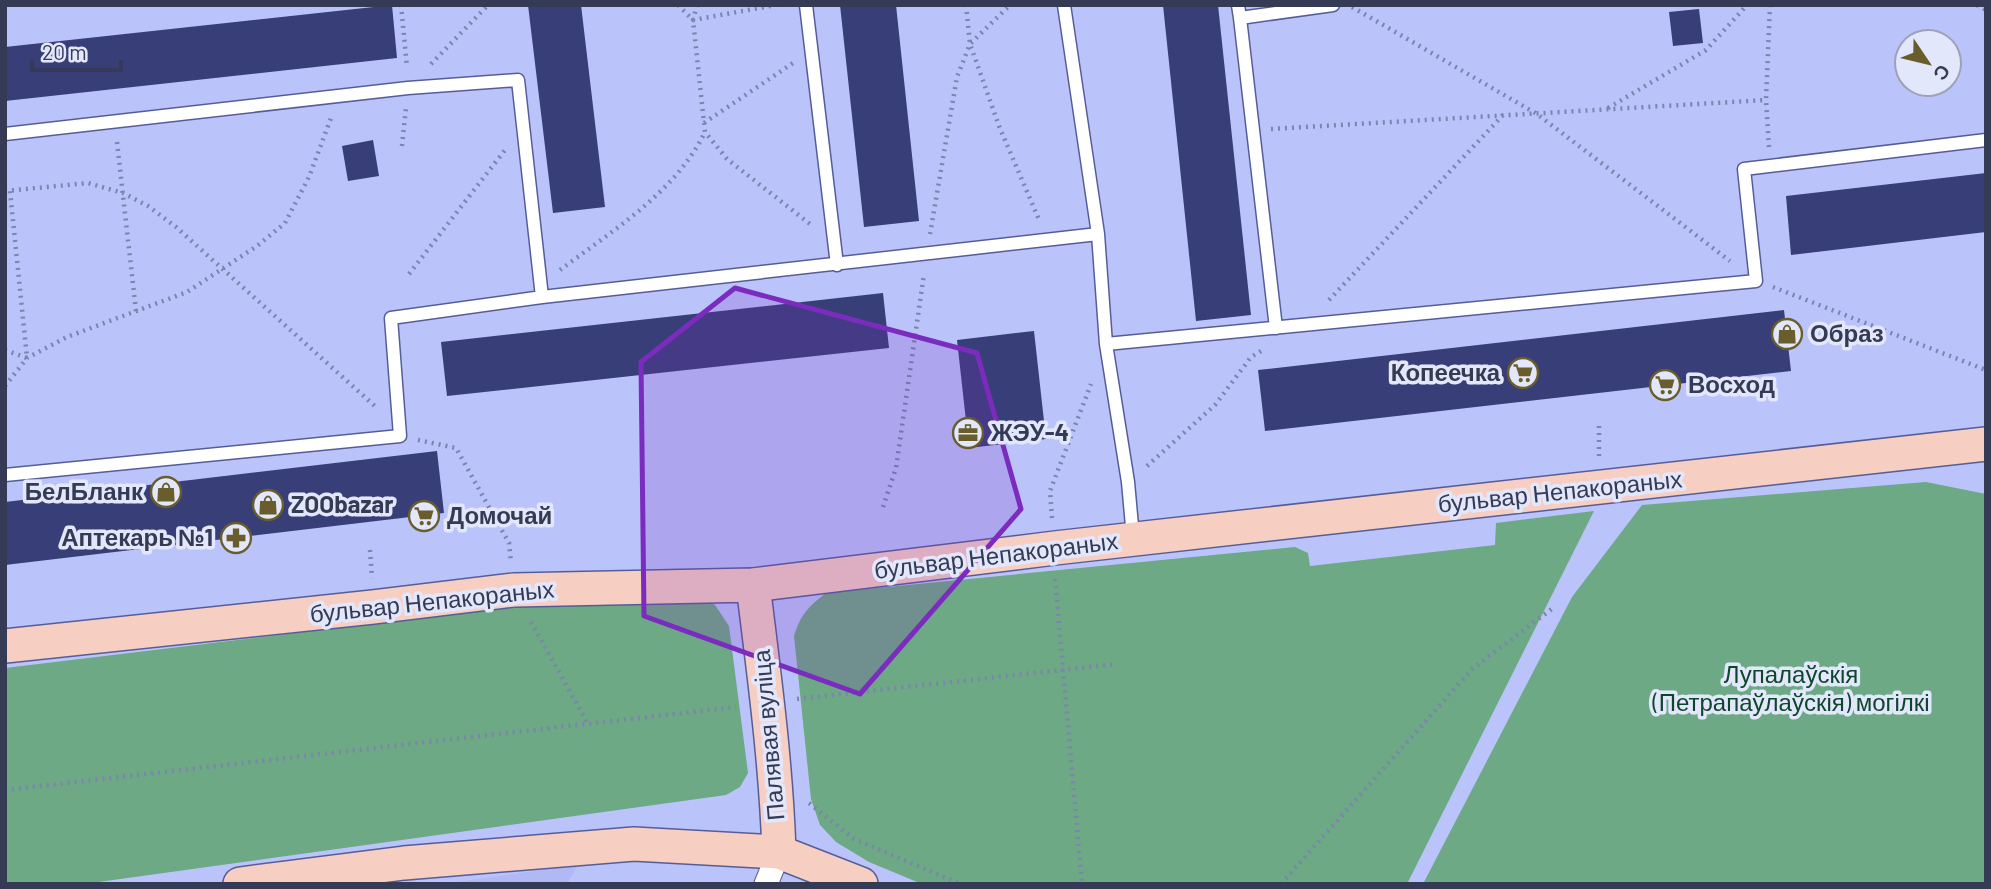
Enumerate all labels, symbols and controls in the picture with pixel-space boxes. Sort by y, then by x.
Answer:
scale bar [32,28,121,72]
north arrow [1893,28,1963,98]
text: 20 m [42,39,87,64]
text: С [1929,61,1956,85]
shop icon: Образ [1770,317,1804,351]
place label: Образ [1810,318,1884,347]
supermarket icon: Копеечка [1506,356,1540,390]
place label: Копеечка [1391,357,1501,386]
supermarket icon: Восход [1648,368,1682,402]
place label: Восход [1688,369,1775,398]
office icon: ЖЭУ-4 [951,416,985,450]
place label: ЖЭУ-4 [990,417,1069,446]
street label: бульвар Непакораных [1436,463,1683,518]
shop icon: БелБланк [149,475,183,509]
place label: БелБланк [25,476,144,505]
shop icon: ZOObazar [251,488,285,522]
place label: ZOObazar [291,489,393,518]
supermarket icon: Домочай [407,499,441,533]
place label: Домочай [447,500,552,529]
pharmacy icon: Аптекарь №1 [219,521,253,555]
place label: Аптекарь №1 [61,522,213,551]
street label: бульвар Непакораных [872,525,1119,584]
street label: бульвар Непакораных [308,573,555,628]
street label: Палявая вуліца [746,648,789,822]
park label: Лупалаўскія (Петрапаўлаўскія) могілкі [1651,659,1930,716]

